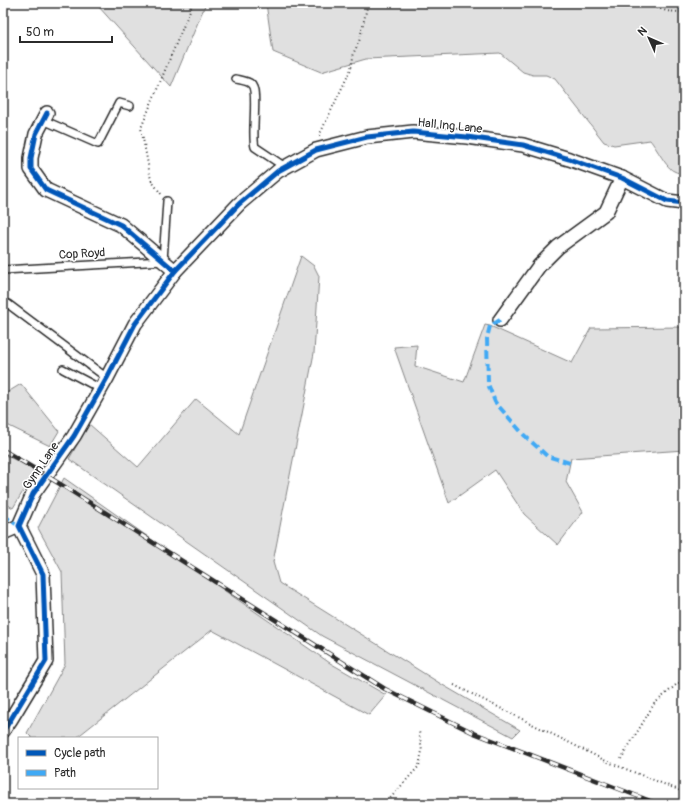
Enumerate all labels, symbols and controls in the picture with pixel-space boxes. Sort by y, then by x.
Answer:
scale bar [20,18,112,44]
north arrow [629,18,669,58]
text: N [635,24,650,39]
text: 50 m [26,25,54,40]
street label: Hall Ing Lane [417,115,483,137]
street label: Cop Royd [58,245,106,263]
street label: Gynn Lane [20,439,62,493]
legend [18,737,158,789]
text: Cycle path [54,746,106,761]
text: Path [54,766,76,781]

